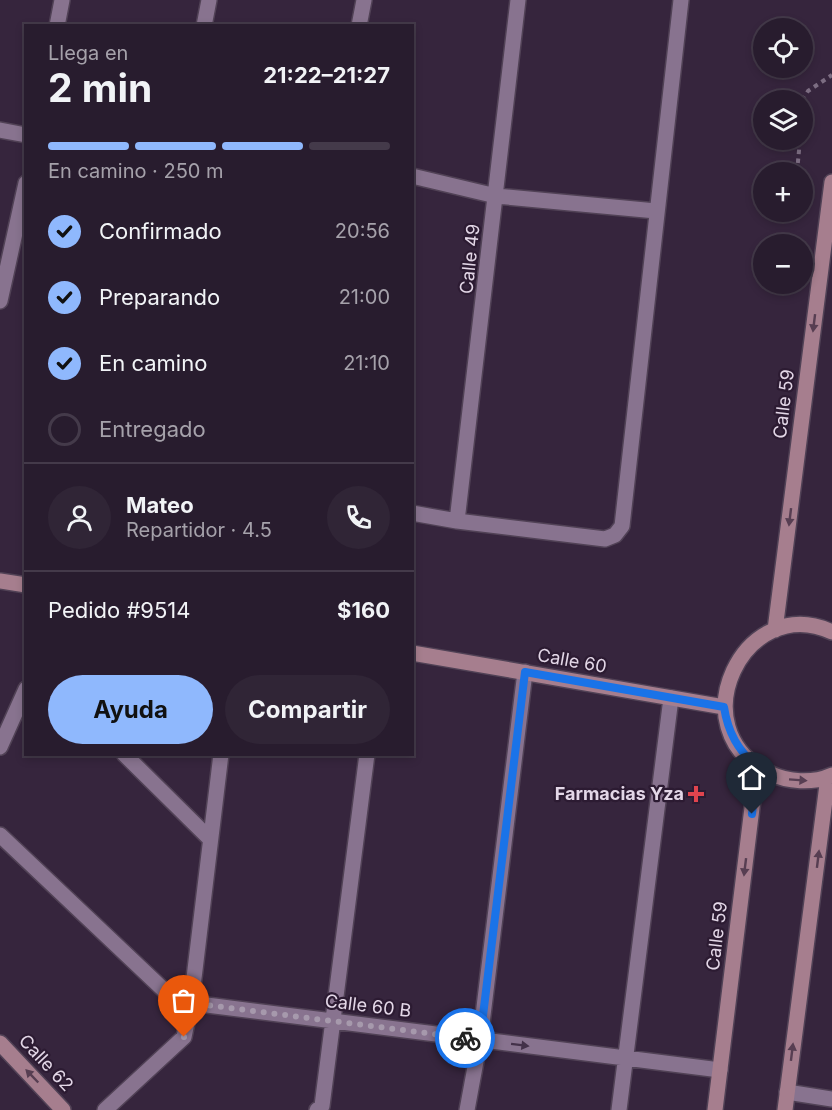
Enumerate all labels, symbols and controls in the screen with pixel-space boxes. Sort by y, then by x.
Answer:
map controls [753,18,813,294]
button: locate [753,18,813,78]
text: Llega en [48,41,128,65]
text: 21:22–21:27 [263,62,390,88]
text: 2 min [48,64,152,111]
button: layers [753,90,813,150]
text: En camino · 250 m [48,159,224,183]
button: + [753,162,813,222]
icon: check [48,215,81,248]
text: Confirmado [99,218,222,244]
text: 20:56 [335,219,390,243]
street label: Calle 49 [455,223,484,295]
button: − [753,234,813,294]
icon: check [48,281,81,314]
text: Preparando [99,284,220,310]
text: 21:00 [339,285,390,309]
one-way arrow [809,314,819,333]
icon: check [48,347,81,380]
text: En camino [99,350,207,376]
text: 21:10 [343,351,390,375]
street label: Calle 59 [769,368,798,440]
text: Entregado [99,416,206,442]
button: person [48,486,111,549]
button: phone [327,486,390,549]
text: Mateo [126,492,194,518]
one-way arrow [785,507,794,526]
text: Repartidor · 4.5 [126,518,272,542]
text: Pedido #9514 [48,597,191,623]
text: $160 [337,597,390,623]
street label: Calle 60 [536,644,608,677]
button: Ayuda [48,675,213,744]
button: Compartir [225,675,390,744]
pin [726,752,777,814]
icon: home [735,761,768,794]
one-way arrow [789,775,808,784]
place label: Farmacias Yza [555,783,684,804]
marker: Farmacias Yza [689,787,703,801]
one-way arrow [813,849,822,868]
one-way arrow [740,858,750,877]
street label: Calle 59 [702,900,731,972]
pin [158,975,209,1037]
icon: bag [167,984,200,1017]
street label: Calle 60 B [324,990,412,1021]
courier [435,1008,495,1068]
icon: bike [449,1022,482,1055]
street label: Calle 62 [15,1030,78,1095]
one-way arrow [510,1040,529,1049]
one-way arrow [788,1042,797,1061]
one-way arrow [25,1069,39,1084]

